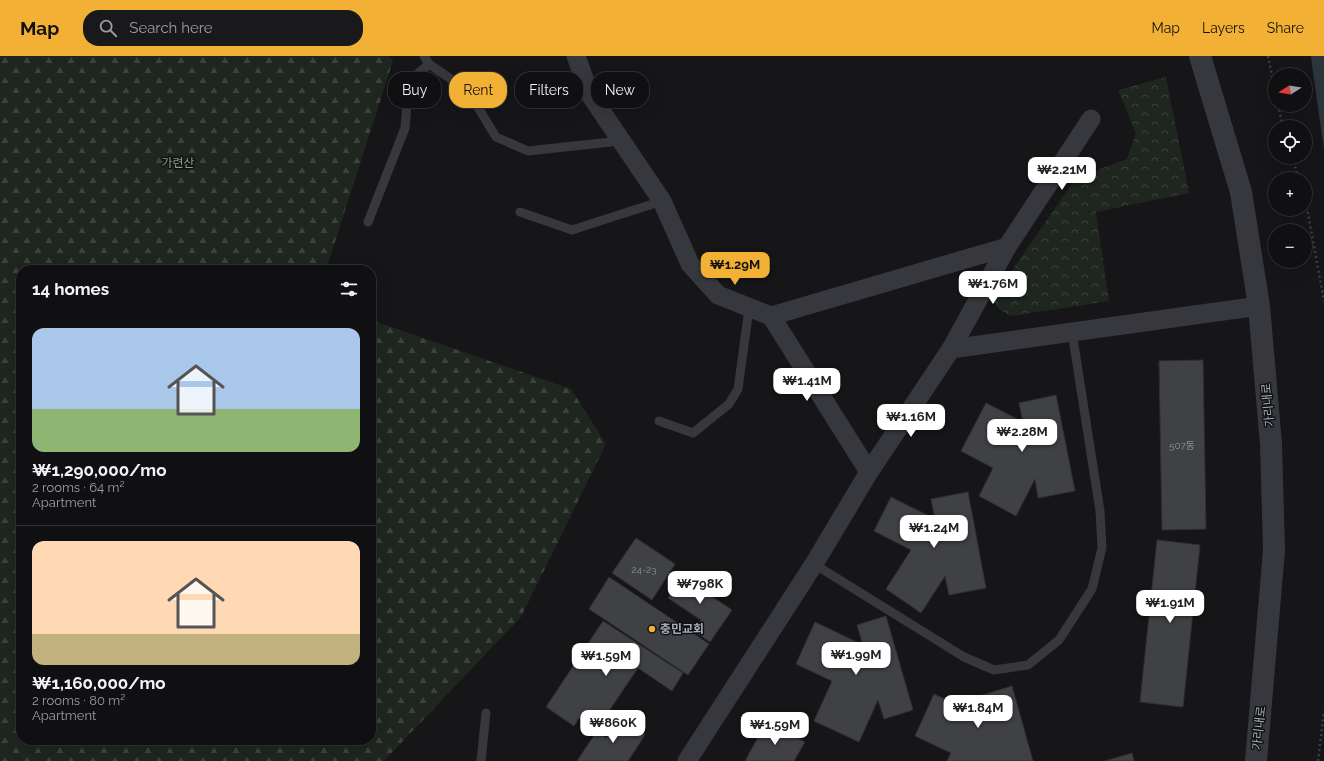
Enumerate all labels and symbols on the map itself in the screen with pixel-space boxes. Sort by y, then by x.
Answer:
north arrow [1268,68,1312,112]
park label: 가련산 [161,156,195,170]
pin: ₩2.21M [1029,157,1095,191]
pin: ₩1.29M [702,252,768,286]
pin: ₩1.76M [960,271,1026,305]
pin: ₩1.41M [774,368,840,402]
street label: 가리내로 [1259,382,1277,428]
pin: ₩1.16M [878,404,944,438]
pin: ₩2.28M [989,419,1055,453]
house number: 507동 [1169,440,1195,451]
pin: ₩1.24M [901,515,967,549]
house number: 24-23 [631,564,657,575]
pin: ₩798K [672,571,728,605]
pin: ₩1.91M [1137,590,1203,624]
place label: 충민교회 [660,622,704,636]
marker: 충민교회 [647,624,657,634]
pin: ₩1.99M [823,642,889,676]
pin: ₩1.59M [573,643,639,677]
pin: ₩1.84M [945,695,1011,729]
street label: 가리내로 [1250,705,1268,751]
pin: ₩860K [585,710,641,744]
pin: ₩1.59M [742,712,808,746]

